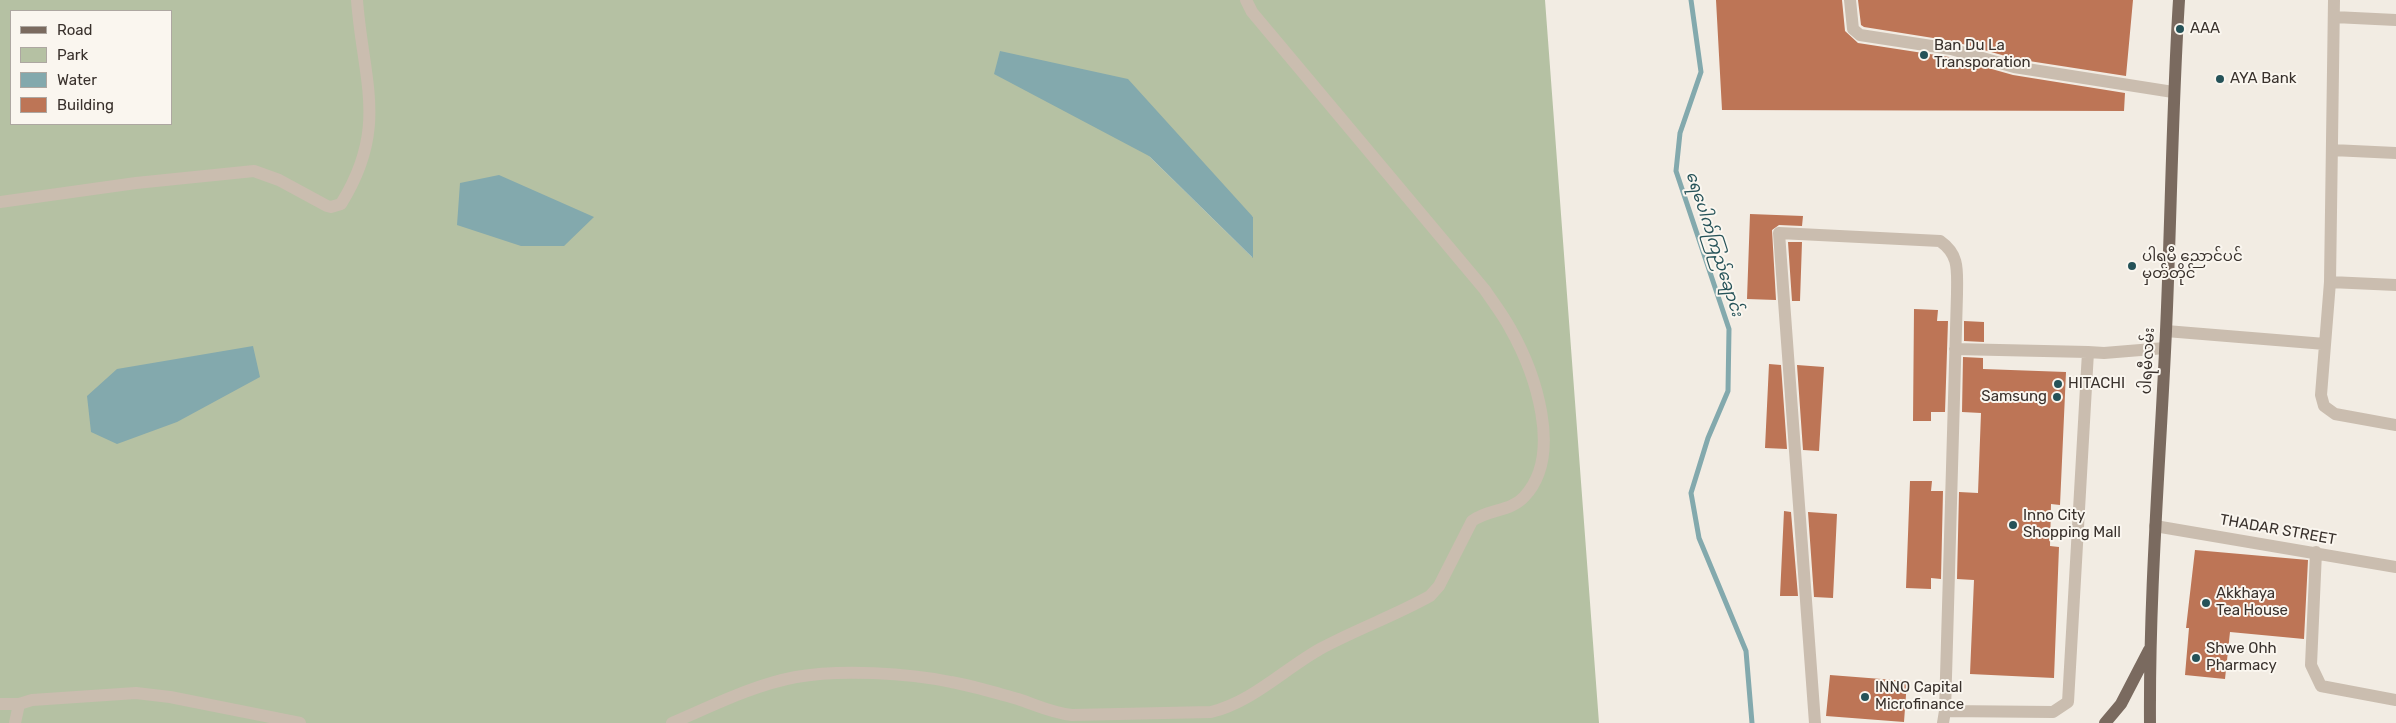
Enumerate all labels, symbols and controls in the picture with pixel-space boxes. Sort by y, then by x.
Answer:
legend [10,10,172,125]
place label: AAA [2190,20,2220,38]
text: Road [57,21,93,39]
marker: AAA [2174,23,2186,35]
place label: Ban Du La Transporation [1934,37,2031,72]
text: Park [57,46,88,64]
marker: Ban Du La Transporation [1918,49,1930,61]
place label: AYA Bank [2230,70,2296,88]
text: Water [57,71,97,89]
marker: AYA Bank [2214,73,2226,85]
text: Building [57,96,114,114]
water label: ရေပေါက်ကြည်ချောင်း [1681,169,1747,319]
place label: ပါရမီ ညောင်ပင် မှတ်တိုင် [2142,248,2243,283]
marker: ပါရမီ ညောင်ပင် မှတ်တိုင် [2126,260,2138,272]
street label: ပါရမီလမ်း [2137,327,2159,395]
place label: HITACHI [2068,375,2125,393]
marker: HITACHI [2052,378,2064,390]
place label: Samsung [1981,388,2047,406]
marker: Samsung [2051,391,2063,403]
place label: Inno City Shopping Mall [2023,507,2121,542]
street label: THADAR STREET [2218,511,2338,549]
marker: Inno City Shopping Mall [2007,519,2019,531]
place label: Akkhaya Tea House [2216,585,2288,620]
marker: Akkhaya Tea House [2200,597,2212,609]
place label: Shwe Ohh Pharmacy [2206,640,2277,675]
marker: Shwe Ohh Pharmacy [2190,652,2202,664]
place label: INNO Capital Microfinance [1875,679,1964,714]
marker: INNO Capital Microfinance [1859,691,1871,703]

